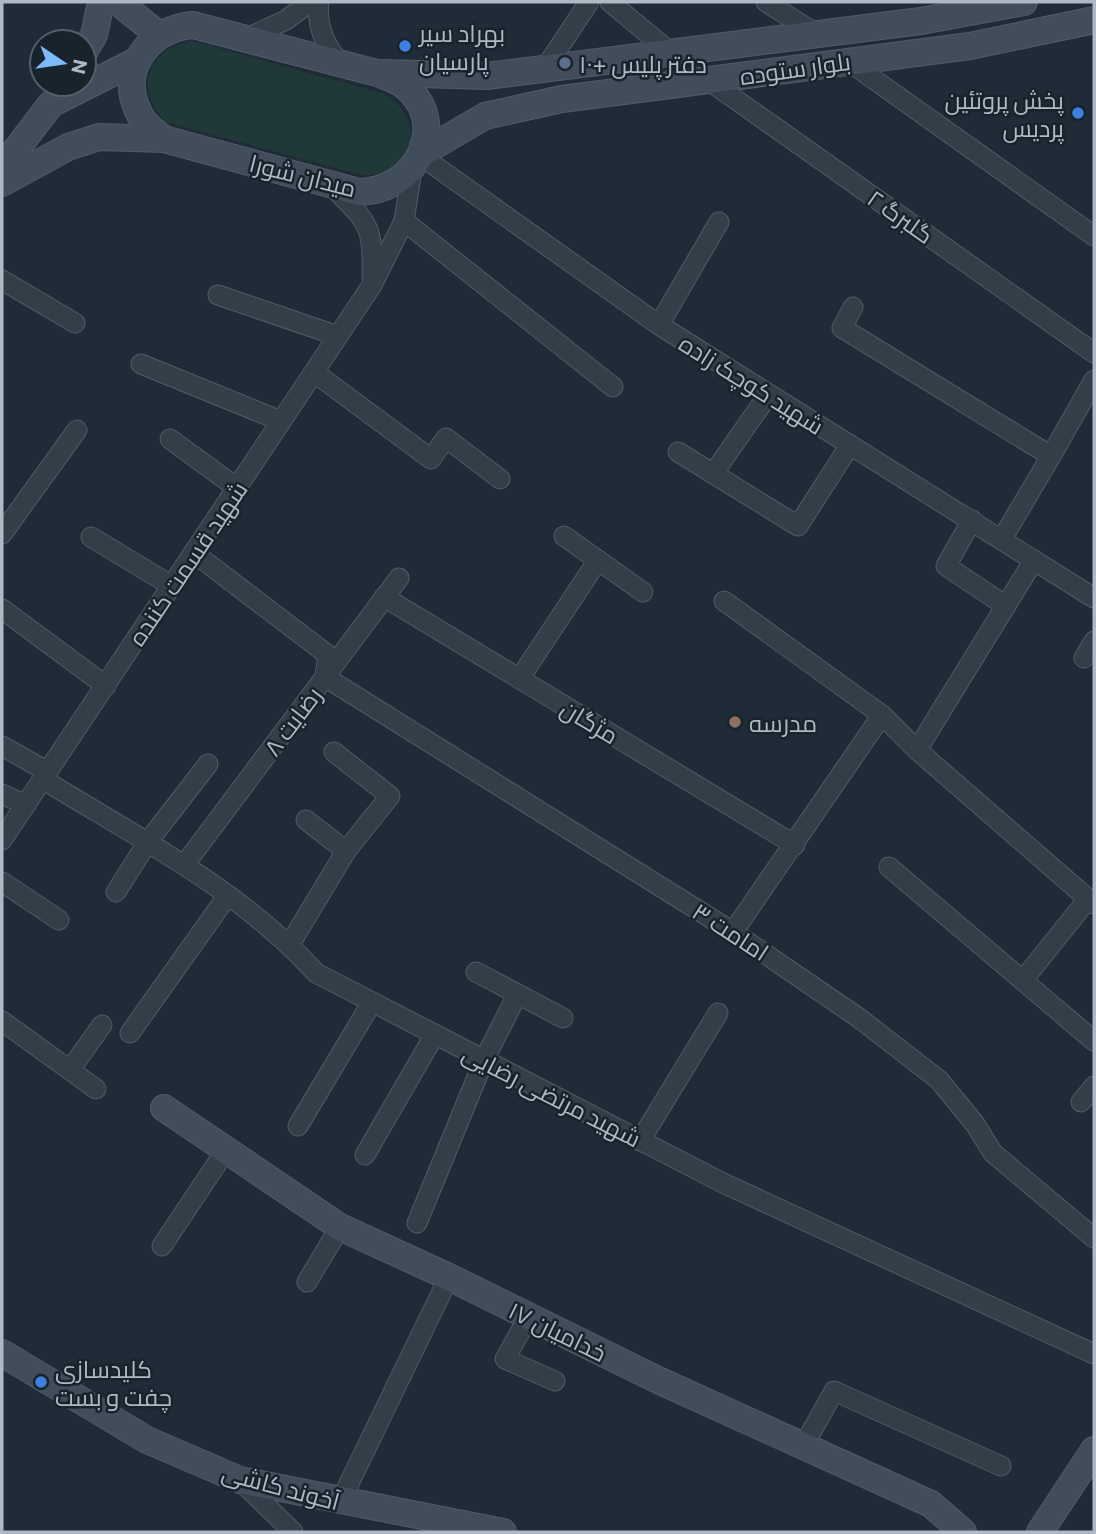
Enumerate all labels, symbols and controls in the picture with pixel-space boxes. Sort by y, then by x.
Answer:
place label: بهراد سیر پارسیان [417,18,505,78]
north arrow [28,28,98,98]
marker: بهراد سیر پارسیان [397,38,413,54]
street label: بلوار ستوده [738,46,852,90]
place label: دفتر پلیس +۱۰ [579,49,707,81]
marker: دفتر پلیس +۱۰ [557,55,573,71]
text: N [67,57,93,76]
place label: پخش پروتئین پردیس [945,85,1065,145]
marker: پخش پروتئین پردیس [1070,105,1086,121]
street label: میدان شورا [246,148,359,203]
street label: گلبرگ ۲ [862,183,940,249]
street label: شهید کوچک زاده [673,328,830,443]
street label: شهید قسمت کننده [121,475,253,651]
street label: رضایت ۸ [257,681,327,761]
street label: مژگان [555,693,624,750]
place label: مدرسه [749,708,817,737]
marker: مدرسه [727,714,743,730]
street label: امامت ۳ [688,896,774,966]
street label: شهید مرتضی رضایی [458,1038,646,1153]
street label: خدامیان ۱۷ [504,1295,612,1368]
place label: کلیدسازی چفت و بست [55,1354,172,1414]
marker: کلیدسازی چفت و بست [33,1374,49,1390]
street label: آخوند کاشی [219,1456,344,1517]

